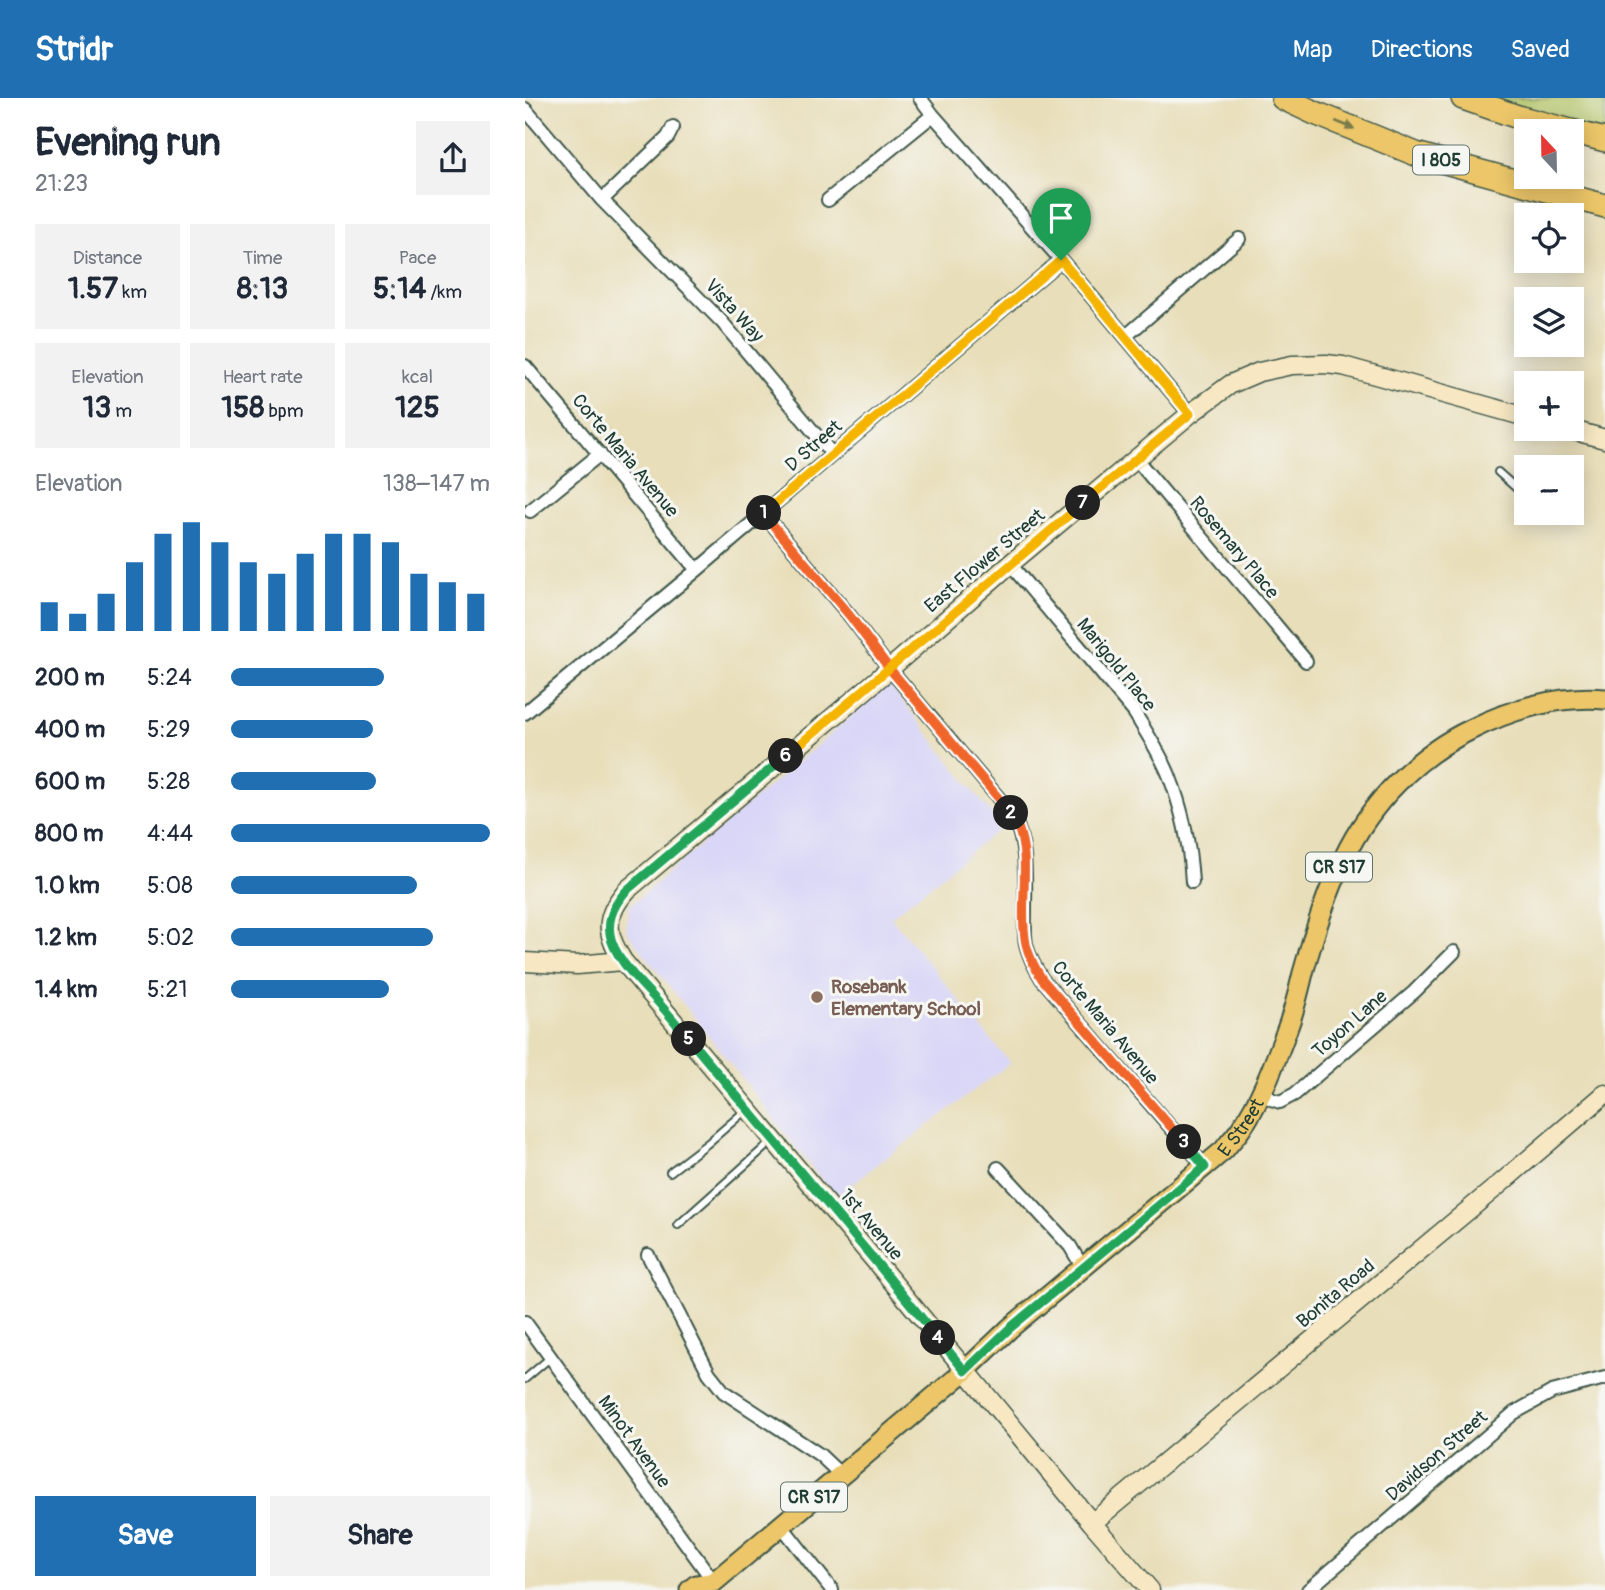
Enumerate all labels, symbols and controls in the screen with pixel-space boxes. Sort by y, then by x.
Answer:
text: Stridr [35,29,113,70]
text: Map [1293,35,1333,64]
text: Directions [1371,35,1472,64]
text: Saved [1510,35,1570,64]
text: Evening run [35,119,221,167]
north arrow [1514,119,1584,189]
map controls [1514,119,1584,525]
one-way arrow [1335,120,1356,131]
button: share [416,121,490,195]
road number: I 805 [1413,146,1469,174]
text: 21:23 [35,169,88,198]
pin [1031,188,1091,260]
icon: arrive [1042,199,1080,237]
button: locate [1514,203,1584,273]
text: Distance [73,246,142,270]
text: Time [243,246,282,270]
text: Pace [399,246,436,270]
text: 1.57 [68,270,118,307]
text: 8:13 [237,270,288,307]
text: 5:14 [373,270,426,307]
street label: Vista Way [700,274,769,347]
text: km [118,280,147,304]
text: /km [426,280,462,304]
button: layers [1514,287,1584,357]
text: Elevation [71,365,144,389]
text: Heart rate [222,365,303,389]
text: kcal [402,365,433,389]
button: + [1514,371,1584,441]
text: 13 [83,389,111,426]
text: 158 [221,389,264,426]
text: 125 [395,389,440,426]
street label: Corte Maria Avenue [567,389,684,523]
text: m [111,399,132,423]
text: bpm [264,399,304,423]
street label: D Street [780,414,847,477]
button: − [1514,455,1584,525]
text: Elevation [35,469,123,498]
text: 138–147 m [383,469,490,498]
pin: 7 [1065,486,1101,520]
text: 7 [1077,490,1088,514]
street label: Rosemary Place [1184,491,1284,604]
pin: 1 [747,496,781,530]
text: 1 [760,500,767,524]
street label: East Flower Street [920,503,1050,618]
street label: Marigold Place [1071,613,1162,717]
text: 200 m [35,663,105,692]
text: 5:24 [147,663,192,692]
text: 400 m [35,715,105,744]
text: 5:29 [147,715,190,744]
pin: 6 [769,738,803,774]
text: 6 [780,743,791,767]
text: 600 m [35,767,105,796]
text: 5:28 [147,767,190,796]
pin: 2 [993,796,1029,830]
text: 2 [1005,800,1016,824]
text: 800 m [35,819,103,848]
text: 4:44 [147,819,193,848]
road number: CR S17 [1306,852,1372,882]
text: 1.0 km [35,871,100,900]
text: 5:08 [147,871,193,900]
text: 1.2 km [35,923,97,952]
text: 5:02 [147,923,194,952]
street label: Corte Maria Avenue [1047,956,1164,1090]
text: 1.4 km [35,975,97,1004]
text: 5:21 [147,975,187,1004]
place label: Rosebank Elementary School [831,975,981,1021]
street label: Toyon Lane [1307,984,1393,1063]
marker: Rosebank Elementary School [809,989,825,1005]
pin: 5 [671,1021,707,1056]
text: 5 [683,1026,694,1050]
street label: E Street [1213,1094,1270,1161]
pin: 3 [1167,1124,1201,1160]
text: 3 [1178,1129,1189,1153]
street label: 1st Avenue [834,1184,909,1266]
street label: Bonita Road [1292,1254,1380,1333]
pin: 4 [921,1320,955,1356]
text: 4 [932,1325,943,1349]
street label: Minot Avenue [593,1391,676,1493]
street label: Davidson Street [1381,1405,1493,1506]
road number: CR S17 [781,1482,847,1512]
button: Save [35,1496,256,1576]
button: Share [270,1496,490,1576]

